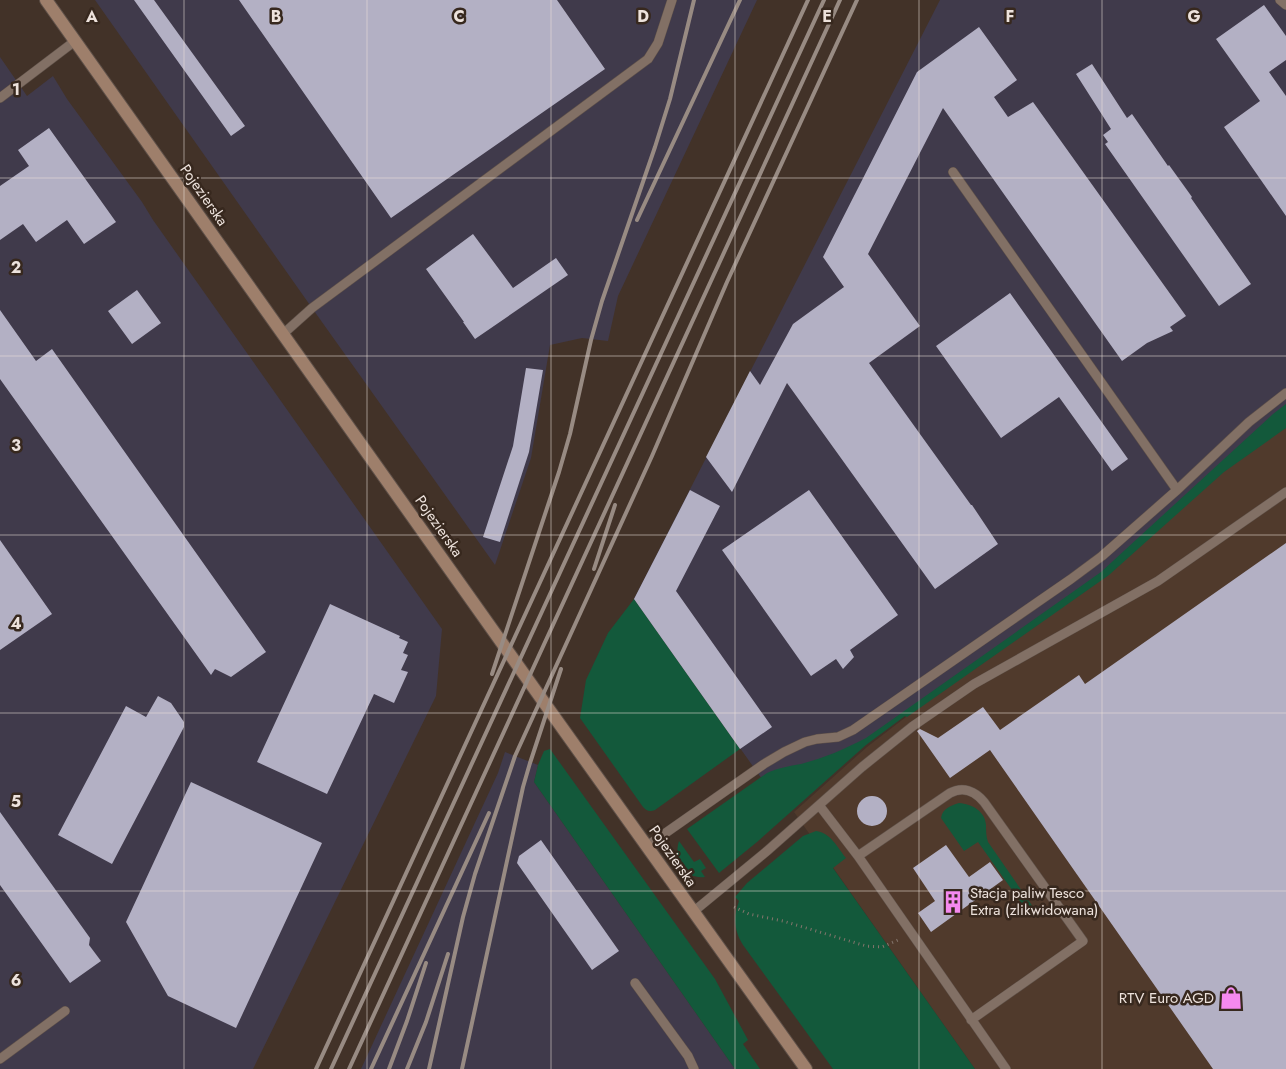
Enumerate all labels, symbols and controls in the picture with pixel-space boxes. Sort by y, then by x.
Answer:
text: A [85,5,98,28]
text: B [271,5,281,28]
text: C [453,5,465,28]
text: D [637,5,649,28]
text: E [822,5,832,28]
text: F [1006,5,1014,28]
text: G [1187,5,1201,28]
text: 1 [12,78,20,101]
street label: Pojezierska [175,160,233,230]
text: 2 [11,256,21,279]
text: 3 [11,434,21,457]
street label: Pojezierska [410,491,468,561]
text: 4 [10,612,22,635]
text: 5 [11,790,21,813]
street label: Pojezierska [644,821,702,891]
place label: Stacja paliw Tesco Extra (zlikwidowana) [970,882,1099,921]
building icon: Stacja paliw Tesco Extra (zlikwidowana) [940,889,966,915]
text: 6 [11,969,21,992]
shop icon: RTV Euro AGD [1218,985,1244,1011]
place label: RTV Euro AGD [1119,987,1214,1009]

